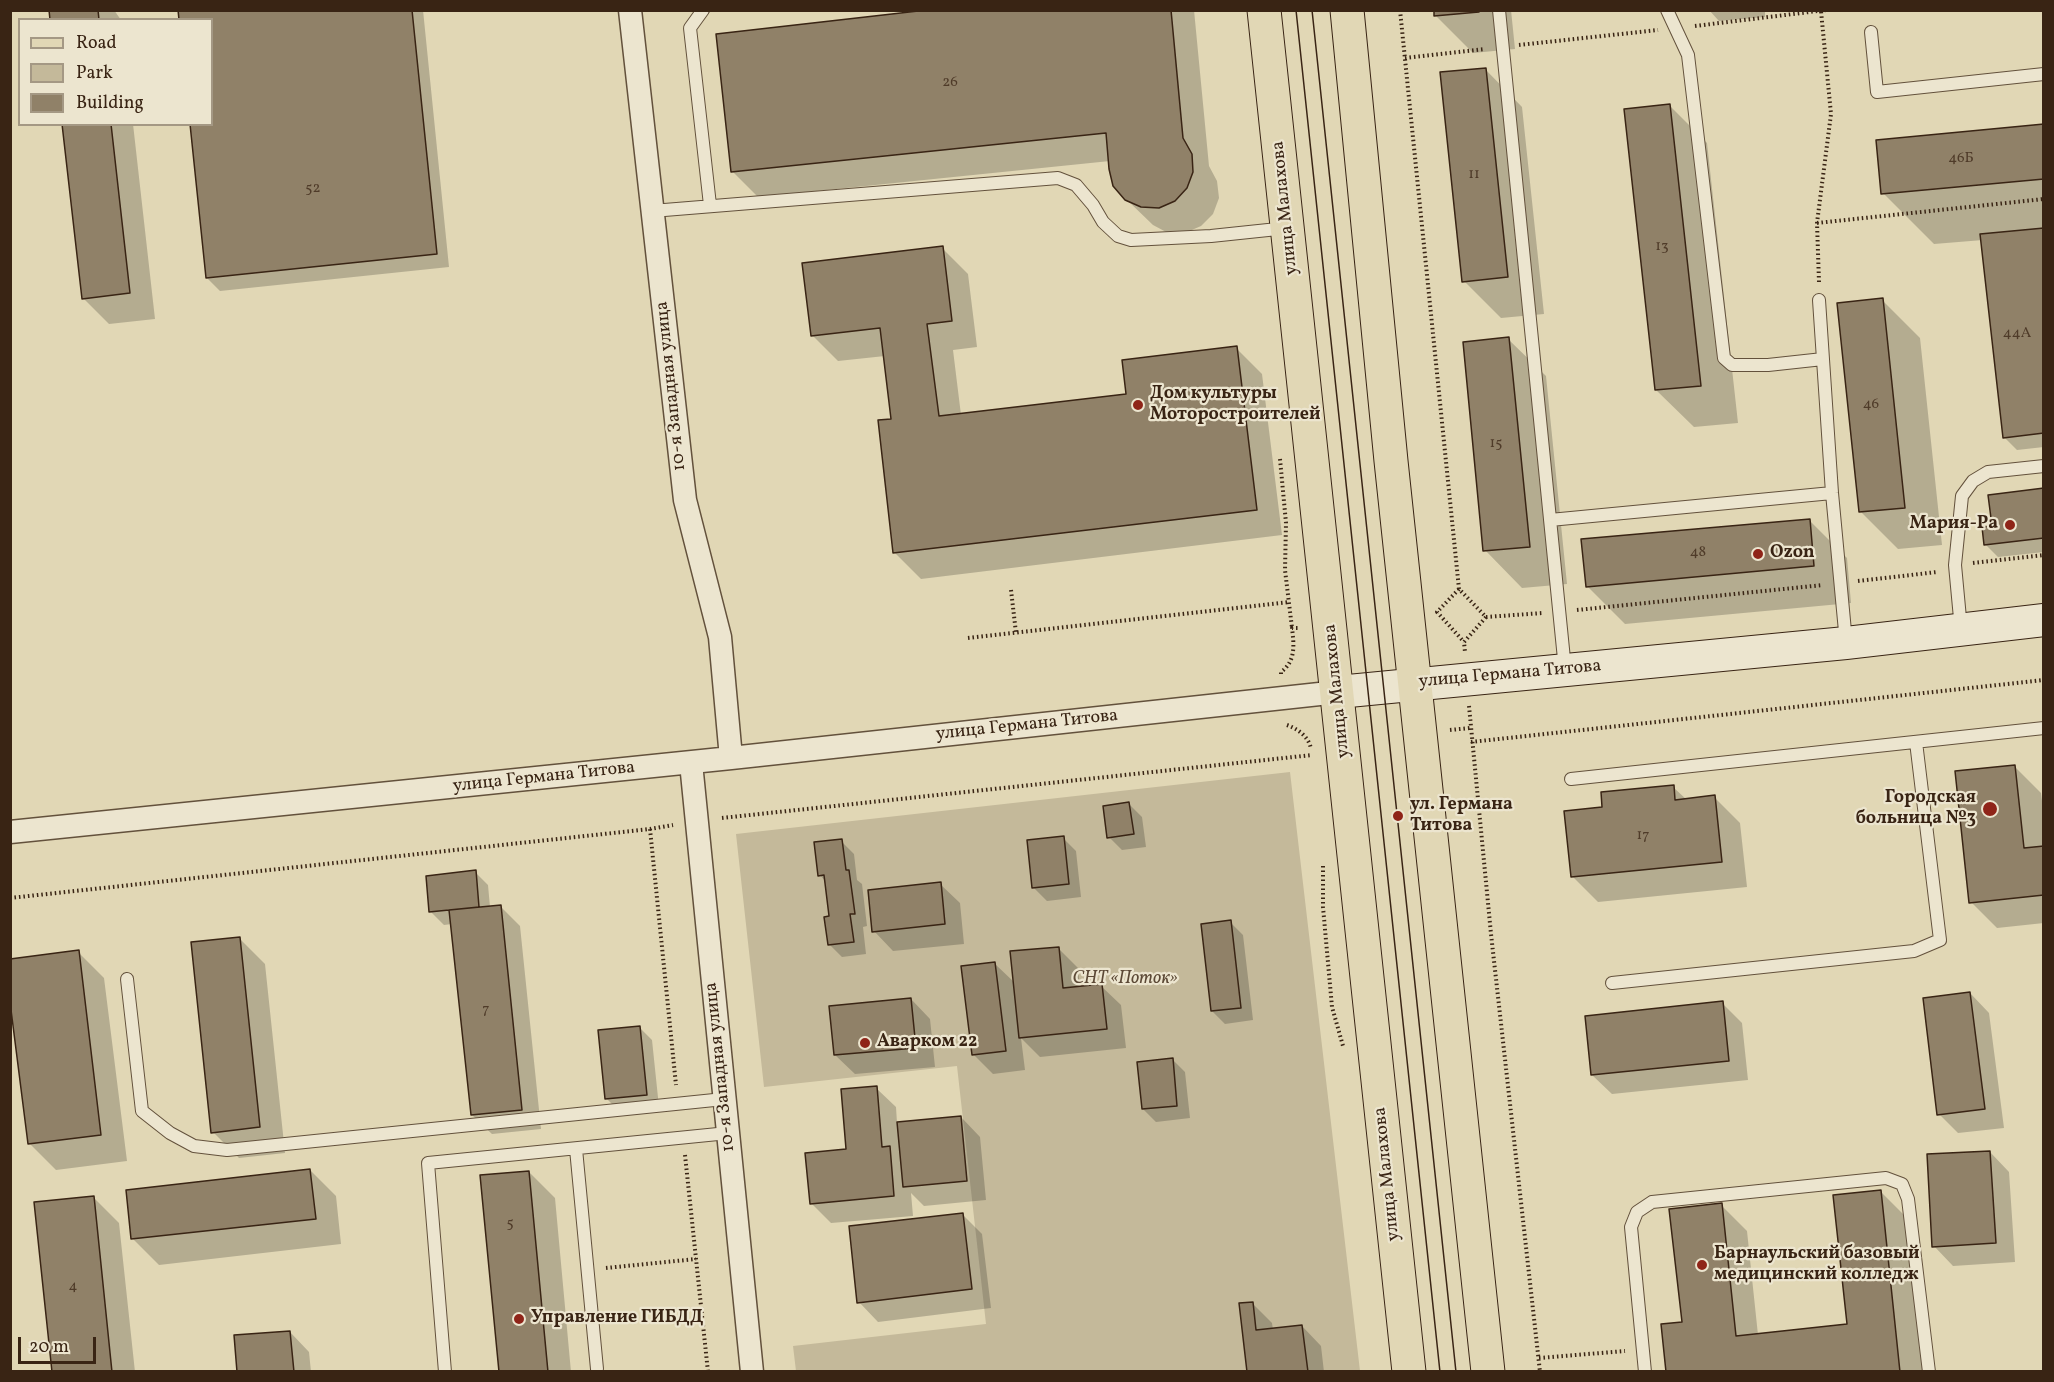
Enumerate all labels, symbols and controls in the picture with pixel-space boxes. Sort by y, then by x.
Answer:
legend [18,18,213,126]
text: Road [76,31,117,56]
text: Park [76,61,113,86]
house number: 26 [942,74,958,92]
text: Building [76,91,144,116]
street label: улица Малахова [1268,140,1304,276]
house number: 46Б [1948,150,1974,168]
house number: 11 [1468,166,1480,184]
house number: 52 [305,180,321,198]
house number: 13 [1655,238,1669,256]
street label: 10-я Западная улица [652,300,692,472]
house number: 44А [2003,325,2031,343]
place label: Дом культуры Моторостроителей [1150,384,1321,426]
house number: 46 [1863,396,1879,414]
marker: Дом культуры Моторостроителей [1131,398,1145,412]
house number: 15 [1489,435,1503,453]
place label: Мария-Ра [1910,514,1998,536]
marker: Мария-Ра [2003,518,2017,532]
place label: Ozon [1770,543,1815,565]
house number: 48 [1690,544,1706,562]
marker: Ozon [1751,547,1765,561]
street label: улица Малахова [1320,623,1356,759]
street label: улица Германа Титова [1418,656,1602,694]
street label: улица Германа Титова [935,706,1119,746]
street label: улица Германа Титова [452,758,636,798]
place label: Городская больница №3 [1856,788,1976,830]
place label: ул. Германа Титова [1410,795,1513,838]
marker: Городская больница №3 [1981,800,1999,818]
marker: ул. Германа Титова [1391,809,1405,823]
house number: 17 [1636,827,1650,845]
park label: СНТ «Поток» [1072,969,1178,991]
street label: 10-я Западная улица [701,981,741,1153]
house number: 7 [482,1001,490,1019]
place label: Аварком 22 [877,1032,977,1054]
marker: Аварком 22 [858,1036,872,1050]
street label: улица Малахова [1370,1106,1406,1242]
house number: 5 [506,1215,514,1233]
place label: Барнаульский базовый медицинский колледж [1714,1244,1919,1286]
marker: Барнаульский базовый медицинский колледж [1695,1258,1709,1272]
house number: 4 [69,1278,77,1296]
place label: Управление ГИБДД [531,1308,704,1330]
marker: Управление ГИБДД [512,1312,526,1326]
scale bar [21,1325,99,1363]
text: 20 m [29,1335,69,1360]

